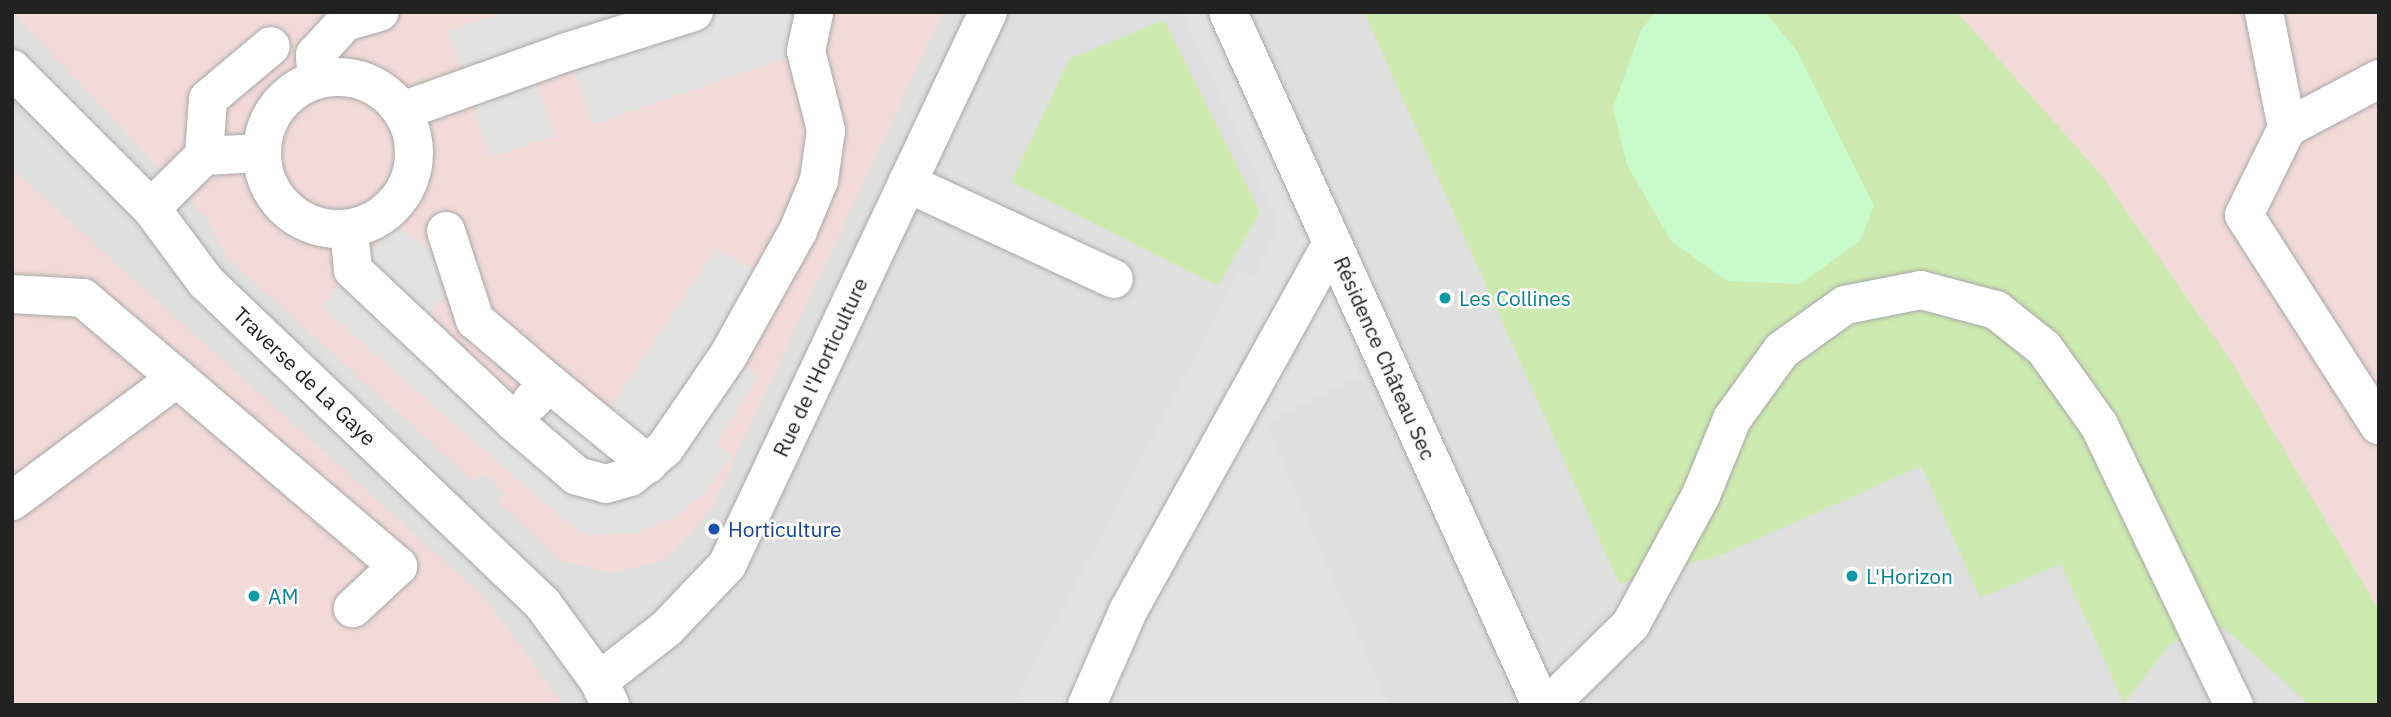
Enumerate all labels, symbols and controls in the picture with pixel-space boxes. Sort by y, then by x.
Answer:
street label: Résidence Château Sec [1329,252,1441,464]
street label: Rue de l'Horticulture [767,273,873,461]
place label: Les Collines [1459,285,1571,311]
marker: Les Collines [1437,290,1453,306]
street label: Traverse de La Gaye [228,301,382,451]
place label: Horticulture [728,516,842,542]
marker: Horticulture [706,521,722,537]
place label: L'Horizon [1866,563,1953,589]
marker: L'Horizon [1844,568,1860,584]
place label: AM [268,583,299,609]
marker: AM [246,588,262,604]

